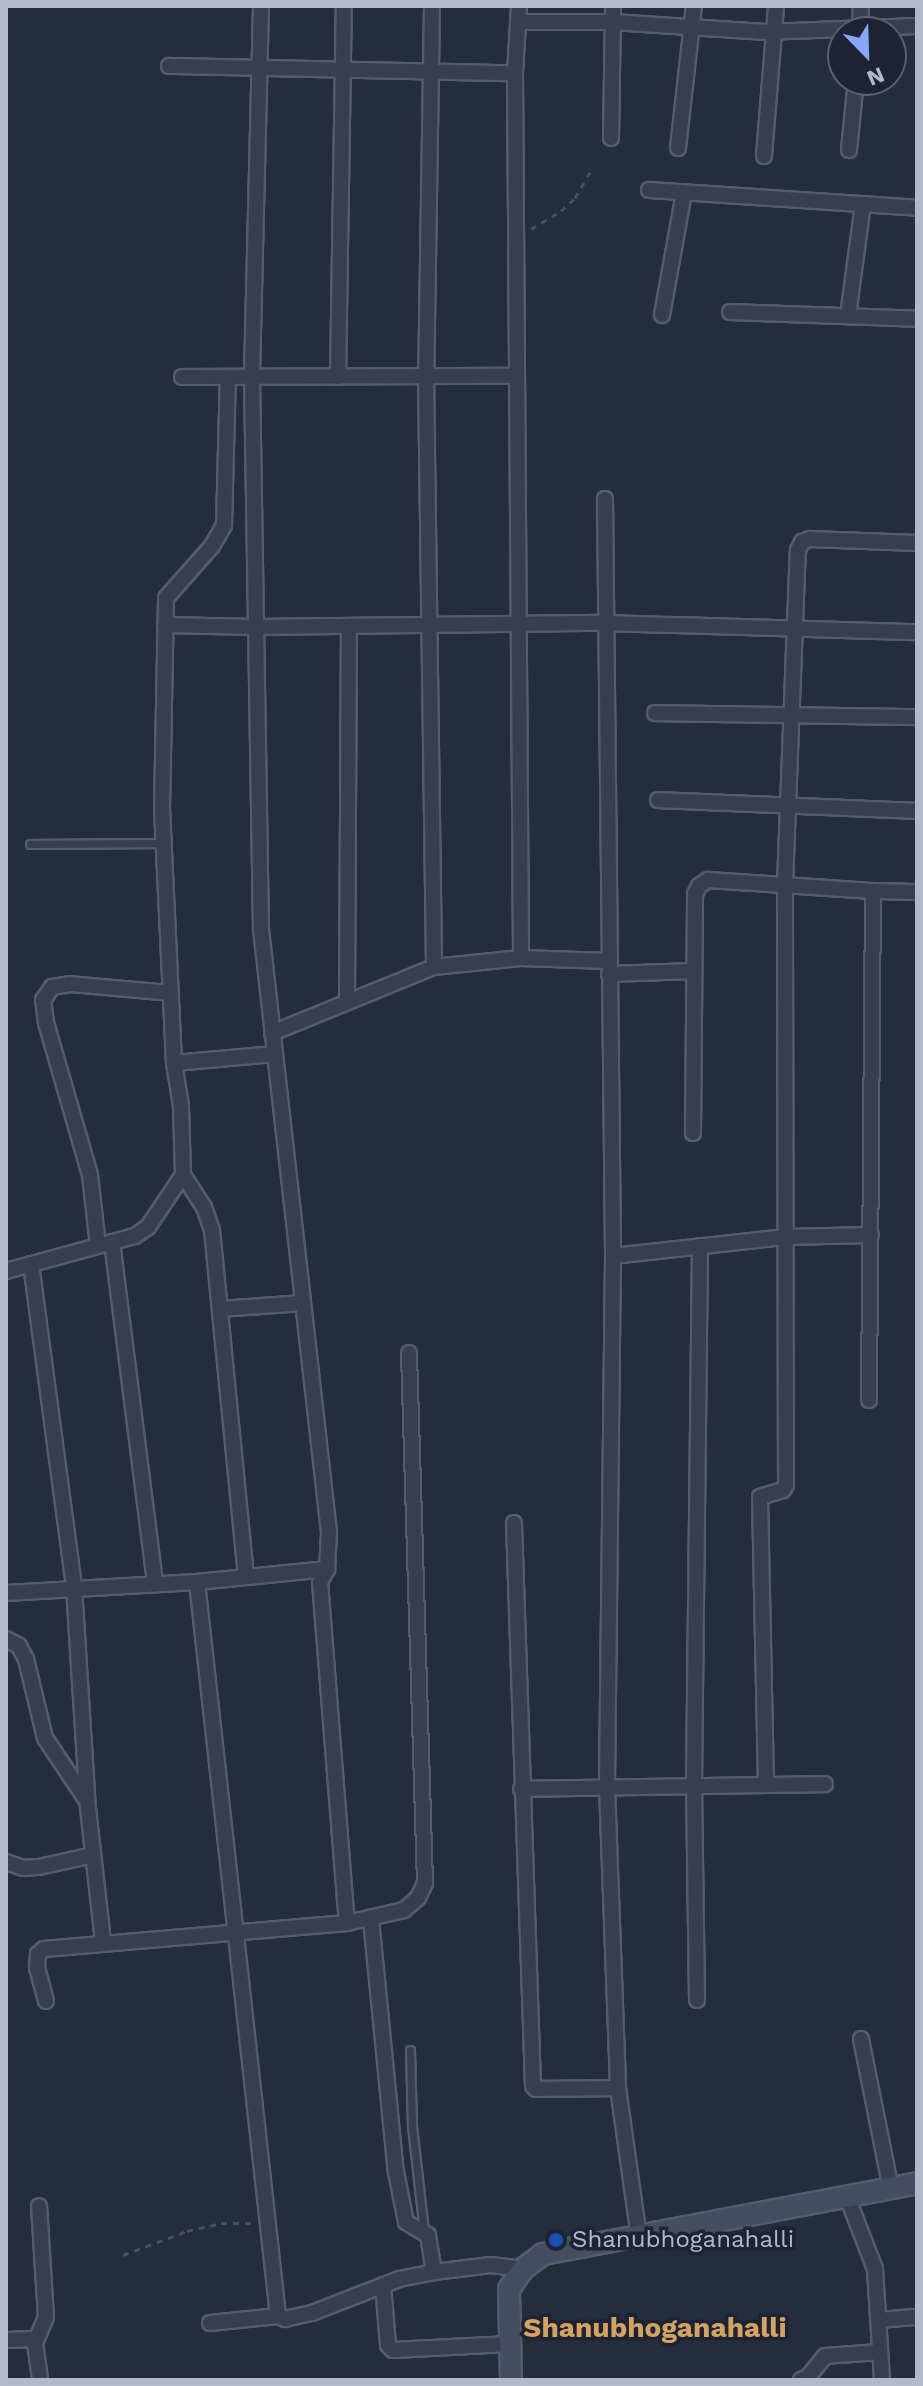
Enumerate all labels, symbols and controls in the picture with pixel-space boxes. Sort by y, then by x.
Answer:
north arrow [827,16,907,96]
text: N [863,62,888,91]
place label: Shanubhoganahalli [572,2226,794,2254]
marker: Shanubhoganahalli [547,2231,565,2249]
district label: Shanubhoganahalli [523,2311,787,2345]

